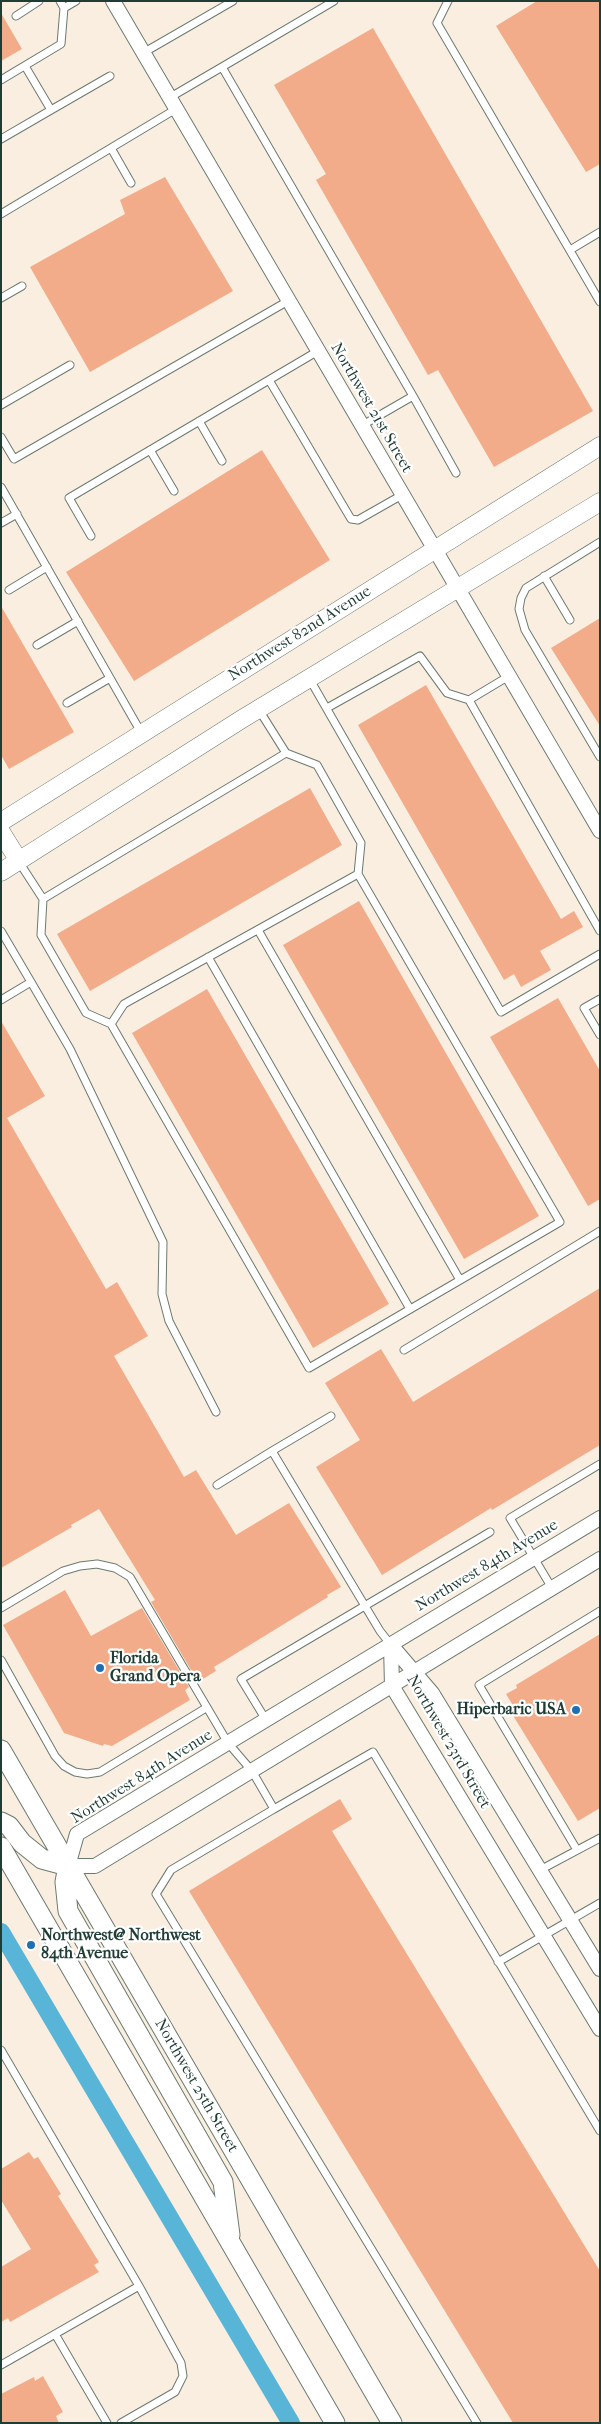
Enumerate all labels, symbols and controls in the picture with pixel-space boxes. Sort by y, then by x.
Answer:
street label: Northwest 21st Street [326,340,416,476]
street label: Northwest 82nd Avenue [225,582,375,686]
street label: Northwest 84th Avenue [412,1516,562,1616]
place label: Florida Grand Opera [110,1649,201,1687]
marker: Florida Grand Opera [94,1662,106,1674]
street label: Northwest 23rd Street [402,1672,494,1812]
place label: Hiperbaric USA [456,1700,566,1720]
marker: Hiperbaric USA [570,1704,582,1716]
street label: Northwest 84th Avenue [68,1726,216,1828]
place label: Northwest@ Northwest 84th Avenue [41,1926,201,1964]
marker: Northwest@ Northwest 84th Avenue [25,1939,37,1951]
street label: Northwest 25th Street [150,2016,242,2156]

